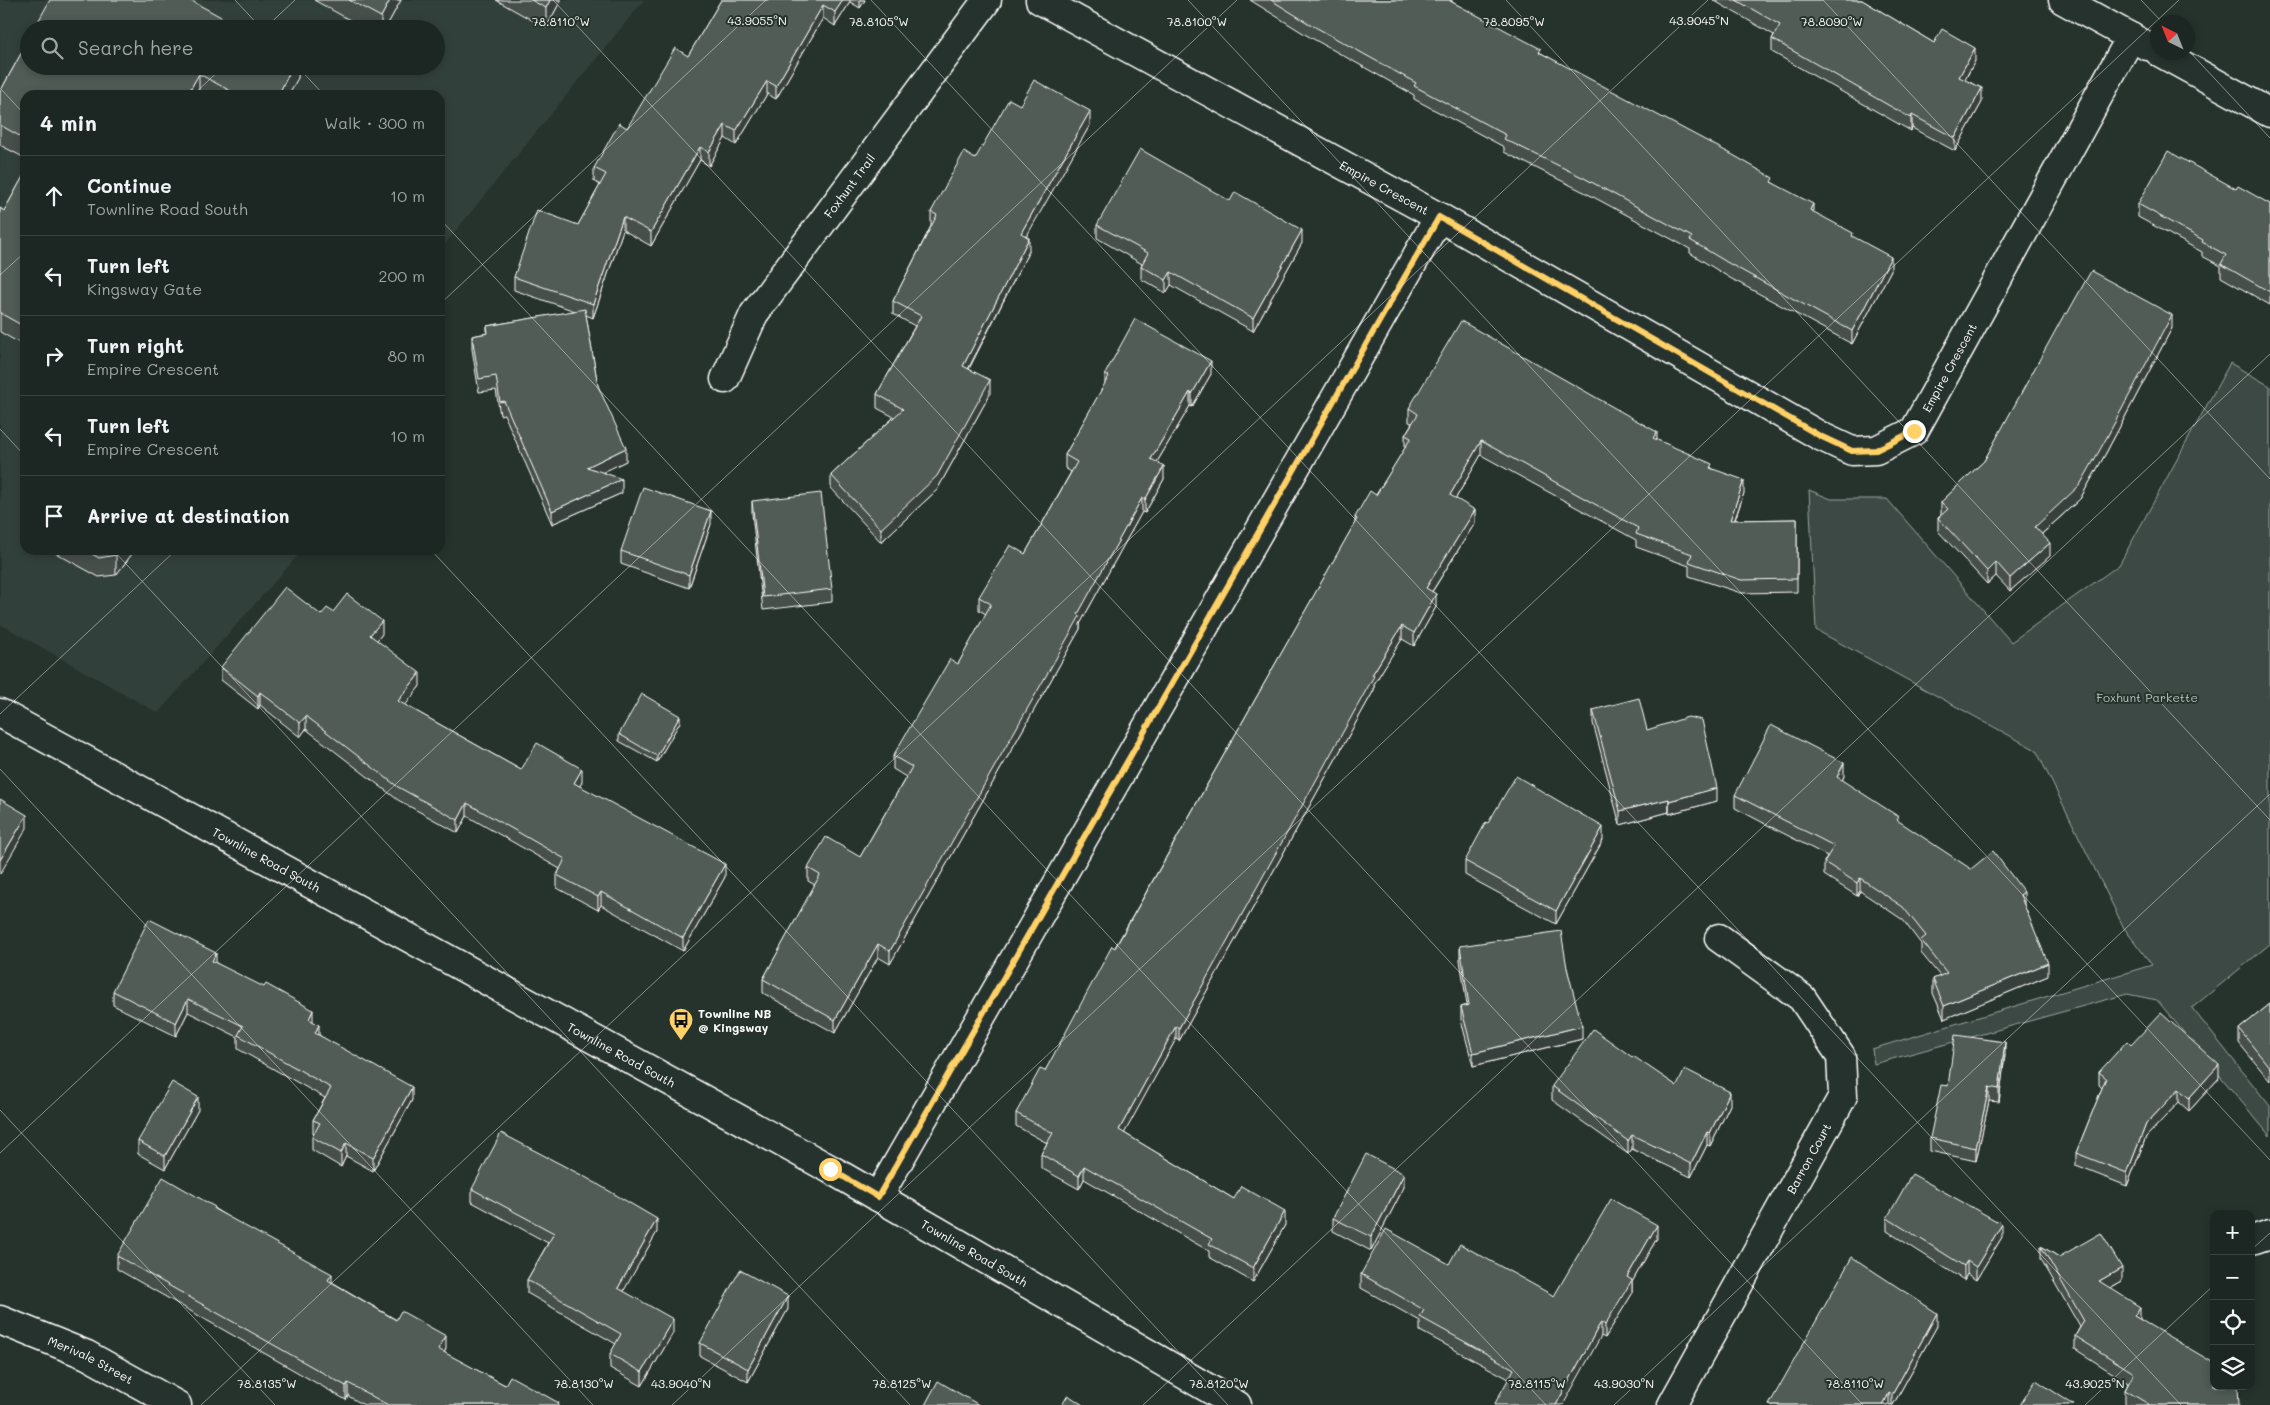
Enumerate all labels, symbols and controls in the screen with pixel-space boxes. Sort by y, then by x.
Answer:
text: 43.9055°N [727,12,787,28]
text: 43.9045°N [1669,12,1729,28]
text: 78.8110°W [532,13,590,29]
text: 78.8105°W [849,13,909,29]
text: 78.8100°W [1167,13,1227,29]
text: 78.8095°W [1483,13,1545,29]
text: 78.8090°W [1801,13,1863,29]
north arrow [2150,15,2195,60]
search box [20,20,445,75]
icon: search [38,34,66,62]
text: Search here [78,35,194,60]
text: 4 min [40,109,97,136]
text: Walk · 300 m [324,112,425,133]
street label: Foxhunt Trail [820,150,878,221]
street label: Empire Crescent [1337,157,1432,218]
text: Continue [87,173,172,198]
icon: ahead [40,182,68,210]
text: 10 m [390,185,425,206]
text: Townline Road South [87,198,248,219]
text: Turn left [87,253,170,278]
icon: left [40,262,68,290]
text: 200 m [378,265,425,286]
text: Kingsway Gate [87,278,202,299]
street label: Empire Crescent [1918,320,1980,415]
text: Turn right [87,333,184,358]
icon: right [40,342,68,370]
text: 80 m [388,345,425,366]
text: Empire Crescent [87,358,219,379]
text: Turn left [87,413,170,438]
route end [1903,420,1926,443]
icon: left [40,422,68,450]
text: 10 m [390,425,425,446]
text: Empire Crescent [87,438,219,459]
icon: arrive [40,502,68,530]
text: Arrive at destination [87,503,290,528]
park label: Foxhunt Parkette [2096,689,2198,705]
street label: Townline Road South [210,823,323,896]
place label: Townline NB @ Kingsway [698,1005,771,1035]
bus stop icon: Townline NB @ Kingsway [668,1007,694,1041]
street label: Townline Road South [565,1018,678,1091]
street label: Barron Court [1783,1120,1834,1196]
route start [819,1158,842,1181]
map controls [2210,1210,2255,1390]
button: + [2210,1210,2255,1255]
street label: Townline Road South [918,1216,1031,1290]
button: − [2210,1255,2255,1300]
button: locate [2210,1300,2255,1345]
street label: Merivale Street [46,1332,136,1387]
button: layers [2210,1345,2255,1390]
text: 78.8135°W [237,1375,297,1391]
text: 78.8130°W [554,1375,614,1391]
text: 43.9040°N [651,1375,711,1391]
text: 78.8125°W [873,1375,931,1391]
text: 78.8120°W [1189,1375,1249,1391]
text: 78.8115°W [1508,1375,1566,1391]
text: 43.9030°N [1594,1375,1654,1391]
text: 78.8110°W [1826,1375,1884,1391]
text: 43.9025°N [2065,1375,2125,1391]

